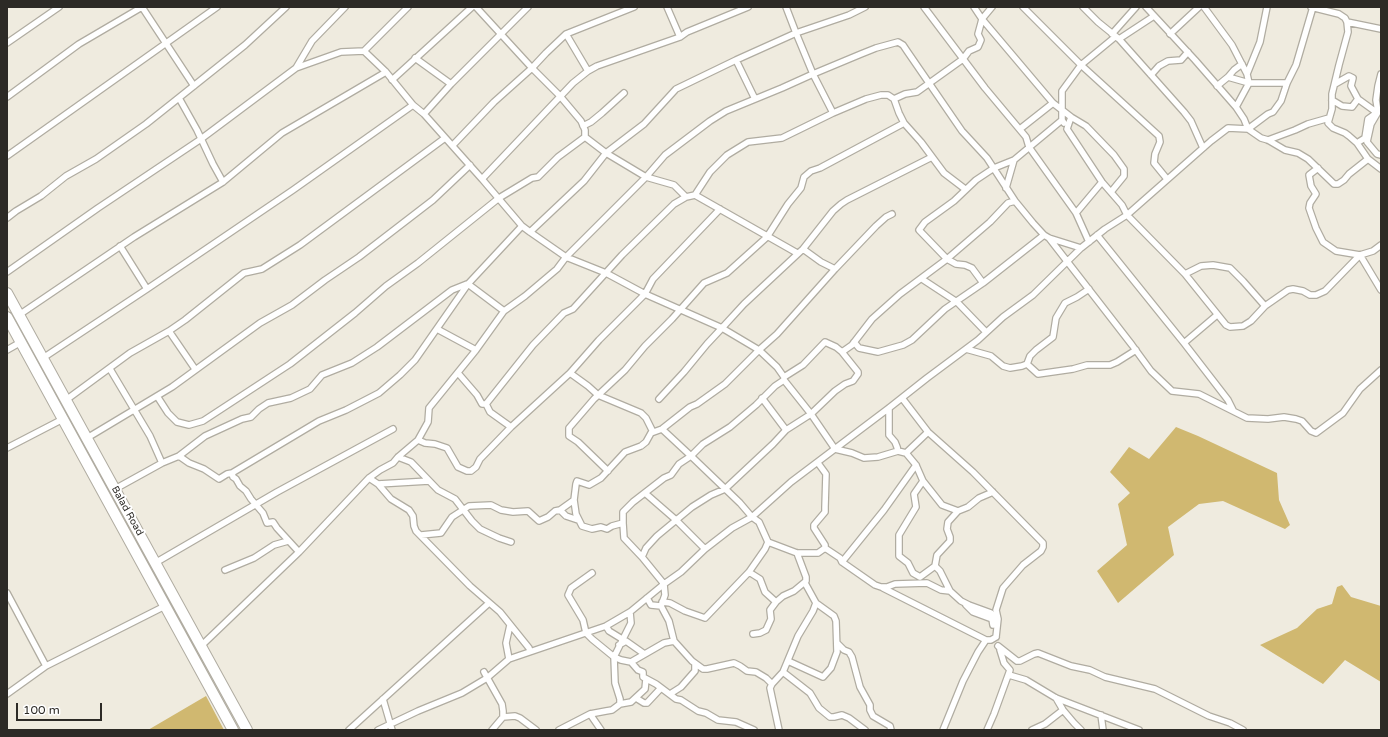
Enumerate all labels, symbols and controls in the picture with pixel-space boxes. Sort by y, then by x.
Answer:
street label: Balad Road [108,484,146,538]
scale bar [18,695,104,721]
text: 100 m [23,703,60,717]

